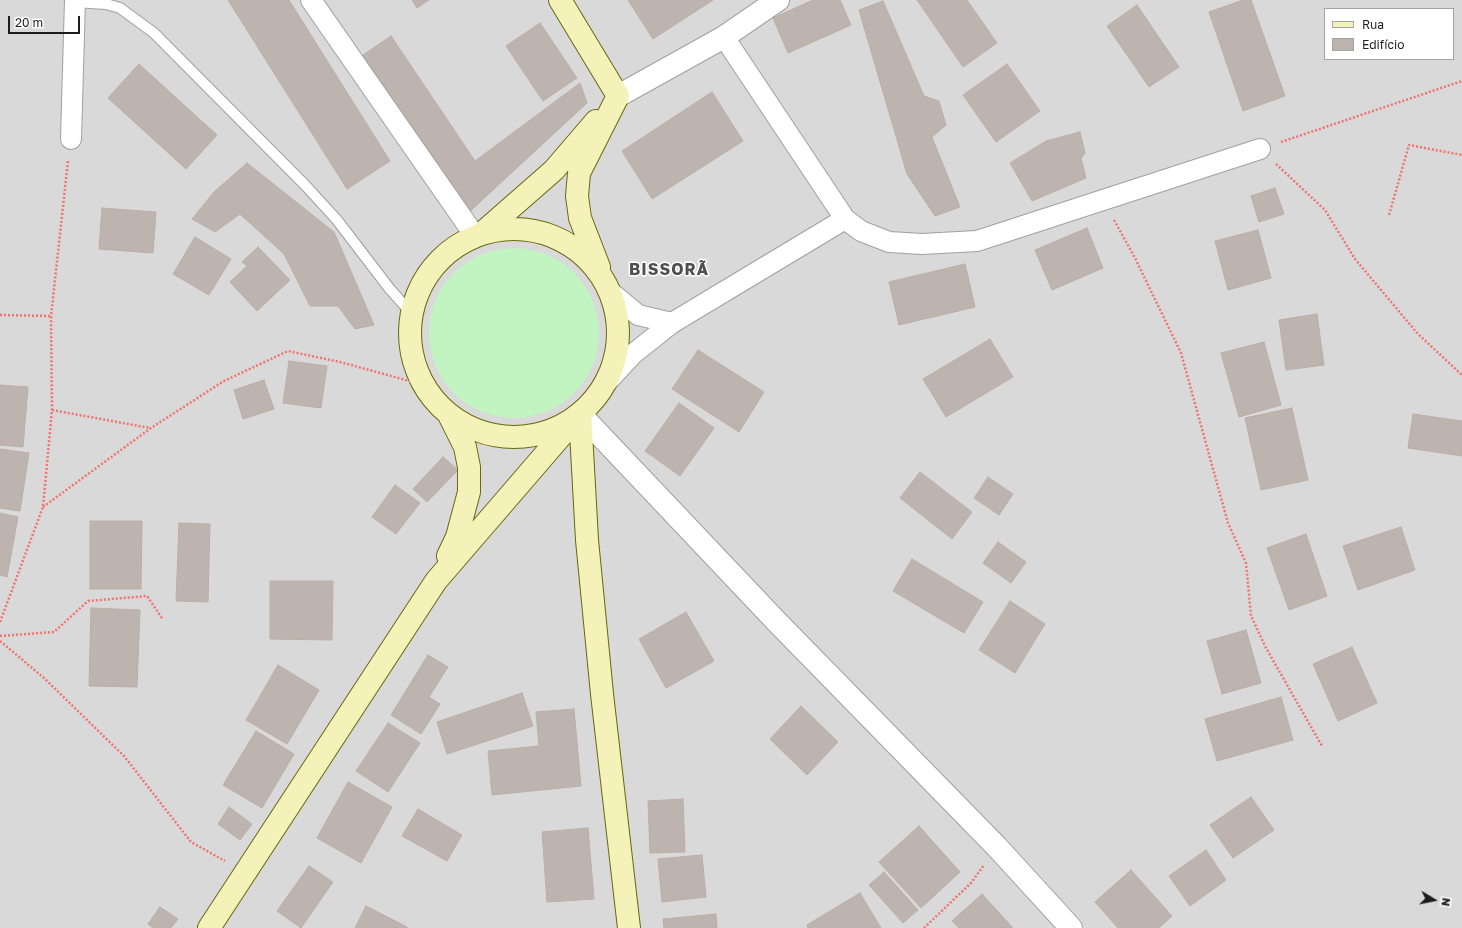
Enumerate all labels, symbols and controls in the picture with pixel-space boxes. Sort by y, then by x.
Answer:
scale bar [10,8,82,34]
legend [1324,8,1454,60]
text: 20 m [15,15,43,30]
text: Rua [1362,17,1384,32]
text: Edifício [1362,37,1404,52]
district label: BISSORÃ [629,260,709,280]
north arrow [1414,880,1454,920]
text: N [1439,897,1453,907]

